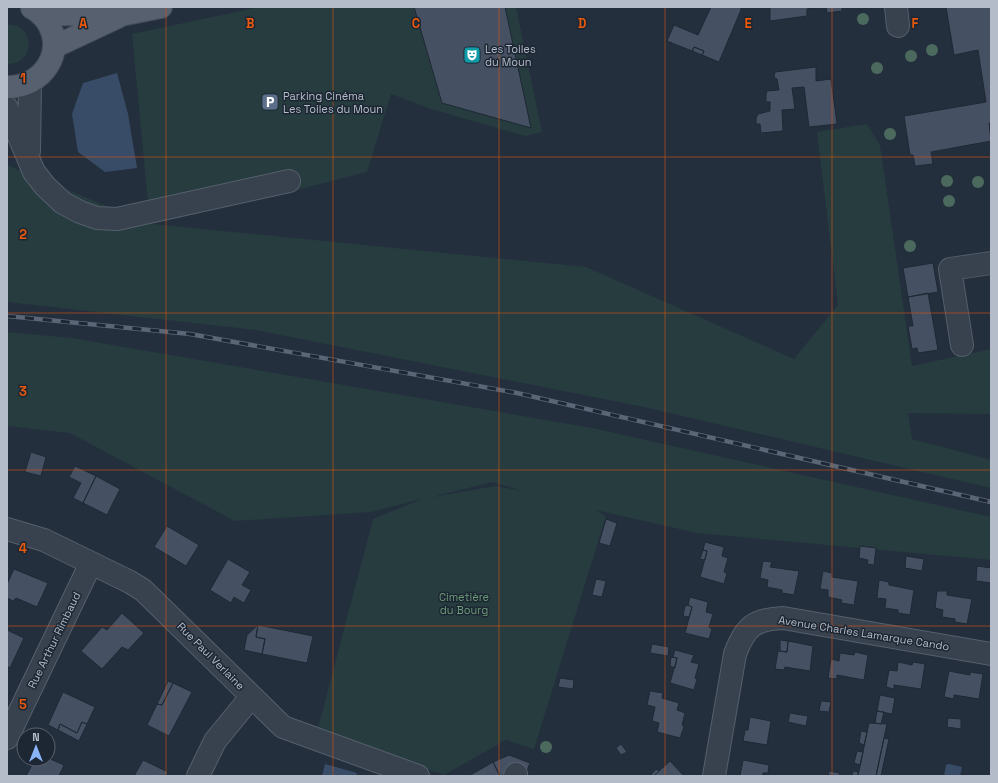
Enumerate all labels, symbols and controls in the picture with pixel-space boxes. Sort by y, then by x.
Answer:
text: A [79,15,88,32]
text: B [246,15,255,32]
text: C [412,15,420,32]
text: D [578,15,587,32]
text: E [744,15,752,32]
text: F [912,15,919,32]
place label: Les Toiles du Moun [485,42,536,69]
theatre icon: Les Toiles du Moun [462,45,482,65]
text: 1 [20,70,26,87]
place label: Parking Cinéma Les Toiles du Moun [283,89,383,116]
parking icon: Parking Cinéma Les Toiles du Moun [260,92,280,112]
text: 2 [19,226,27,243]
text: 3 [19,383,27,400]
text: 4 [19,540,27,557]
street label: Rue Arthur Rimbaud [25,589,83,691]
park label: Cimetière du Bourg [439,590,489,617]
street label: Avenue Charles Lamarque Cando [777,613,951,653]
street label: Rue Paul Verlaine [174,619,248,693]
text: 5 [19,696,27,713]
north arrow [16,727,56,767]
text: N [32,730,40,744]

